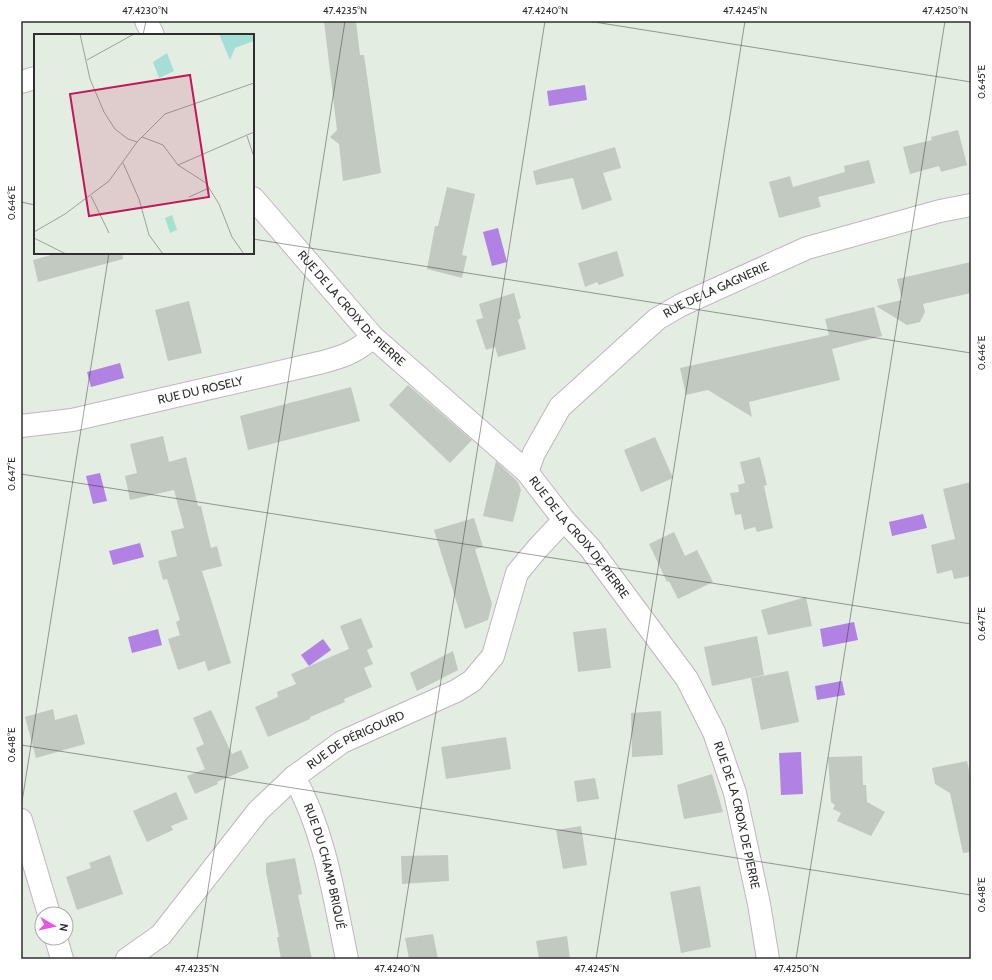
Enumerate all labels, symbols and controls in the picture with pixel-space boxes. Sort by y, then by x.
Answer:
text: 47.4230°N [122,4,168,17]
text: 47.4235°N [323,4,367,17]
text: 47.4240°N [522,4,568,17]
text: 47.4245°N [723,4,767,17]
text: 47.4250°N [922,4,968,17]
inset map [34,34,254,254]
text: 0.645°E [975,64,988,99]
text: 0.646°E [5,185,18,220]
street label: RUE DE LA CROIX DE PIERRE [295,247,409,369]
street label: RUE DE LA GAGNERIE [660,258,771,321]
text: 0.646°E [975,335,988,370]
street label: RUE DU ROSELY [156,373,245,407]
text: 0.647°E [5,457,18,491]
street label: RUE DE LA CROIX DE PIERRE [526,473,633,601]
text: 0.647°E [975,607,988,641]
street label: RUE DE PÉRIGOURD [304,707,407,772]
text: 0.648°E [5,727,18,762]
street label: RUE DE LA CROIX DE PIERRE [711,739,764,890]
street label: RUE DU CHAMP BRIQUÉ [301,801,349,931]
text: 0.648°E [975,877,988,912]
north arrow [34,906,74,946]
text: N [56,923,71,933]
text: 47.4235°N [175,962,219,975]
text: 47.4240°N [374,962,420,975]
text: 47.4245°N [575,962,619,975]
text: 47.4250°N [773,962,819,975]

